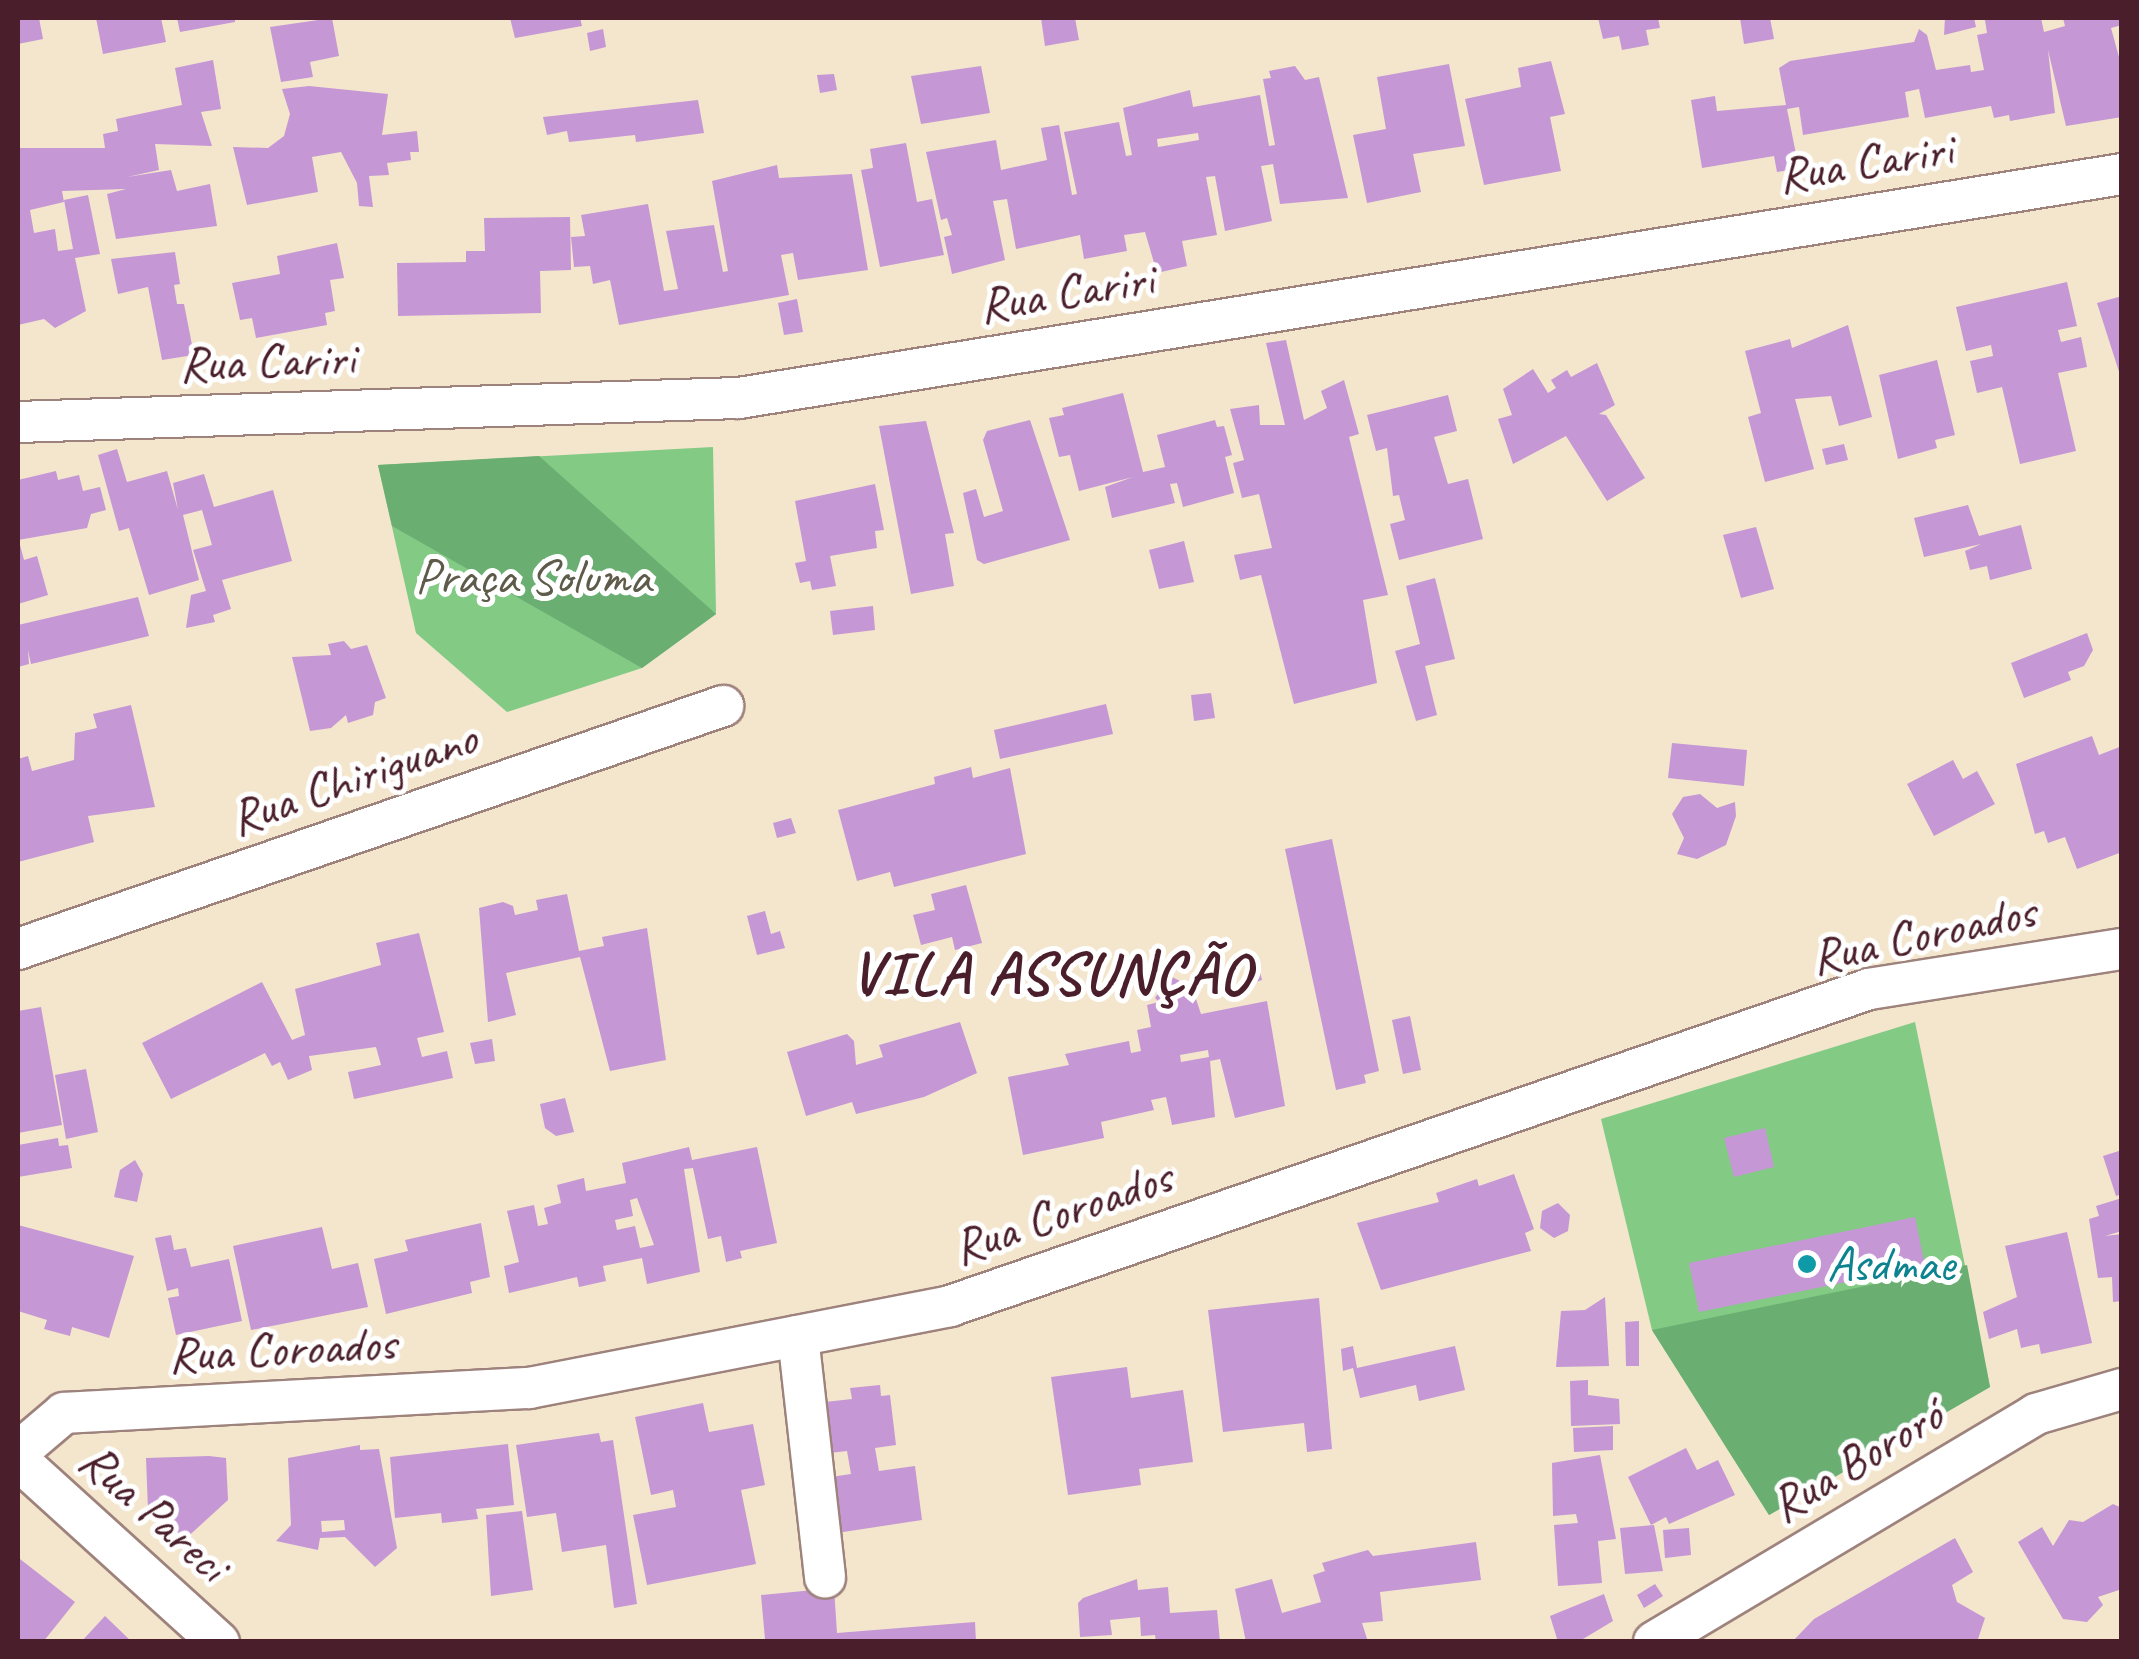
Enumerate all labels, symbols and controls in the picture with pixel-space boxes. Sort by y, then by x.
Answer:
street label: Rua Cariri [1773,119,1957,205]
street label: Rua Cariri [974,249,1158,335]
street label: Rua Cariri [178,328,356,394]
park label: Praça Soluma [416,547,650,607]
street label: Rua Chiriguano [221,708,485,848]
street label: Rua Coroados [1805,881,2041,987]
district label: VILA ASSUNÇÃO [852,937,1250,1009]
street label: Rua Coroados [945,1147,1179,1277]
place label: Asdmae [1827,1234,1954,1294]
marker: Asdmae [1796,1253,1818,1275]
street label: Rua Coroados [167,1313,397,1385]
street label: Rua Bororó [1759,1385,1953,1535]
street label: Rua Pareci [67,1429,241,1595]

